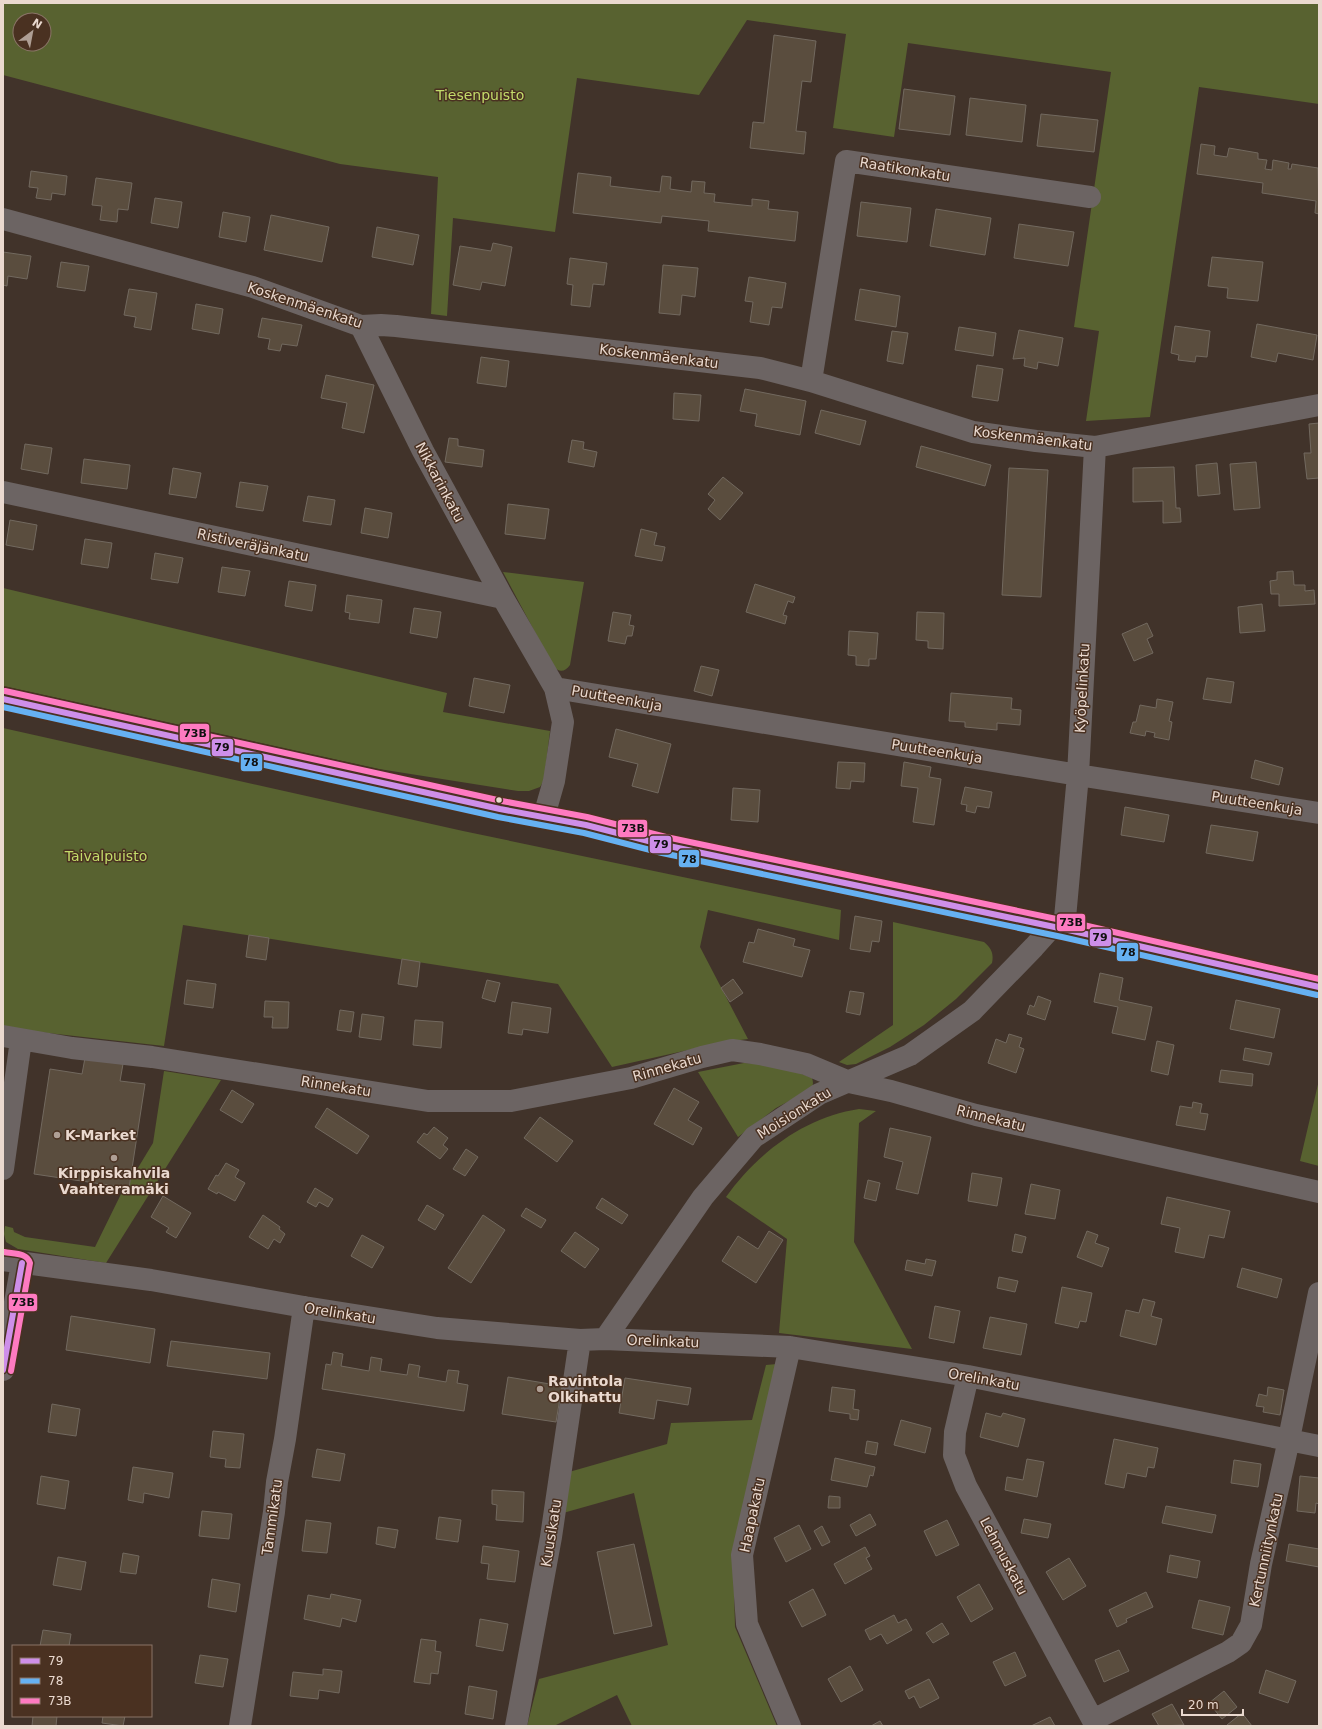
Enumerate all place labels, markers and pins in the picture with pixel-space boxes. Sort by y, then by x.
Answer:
unlabelled marker [494,795,504,805]
place label: K-Market [65,1127,136,1143]
marker: K-Market [52,1130,62,1140]
marker: Kirppiskahvila Vaahteramäki [109,1153,119,1163]
place label: Kirppiskahvila Vaahteramäki [58,1165,170,1197]
place label: Ravintola Olkihattu [548,1373,623,1405]
marker: Ravintola Olkihattu [535,1384,545,1394]

